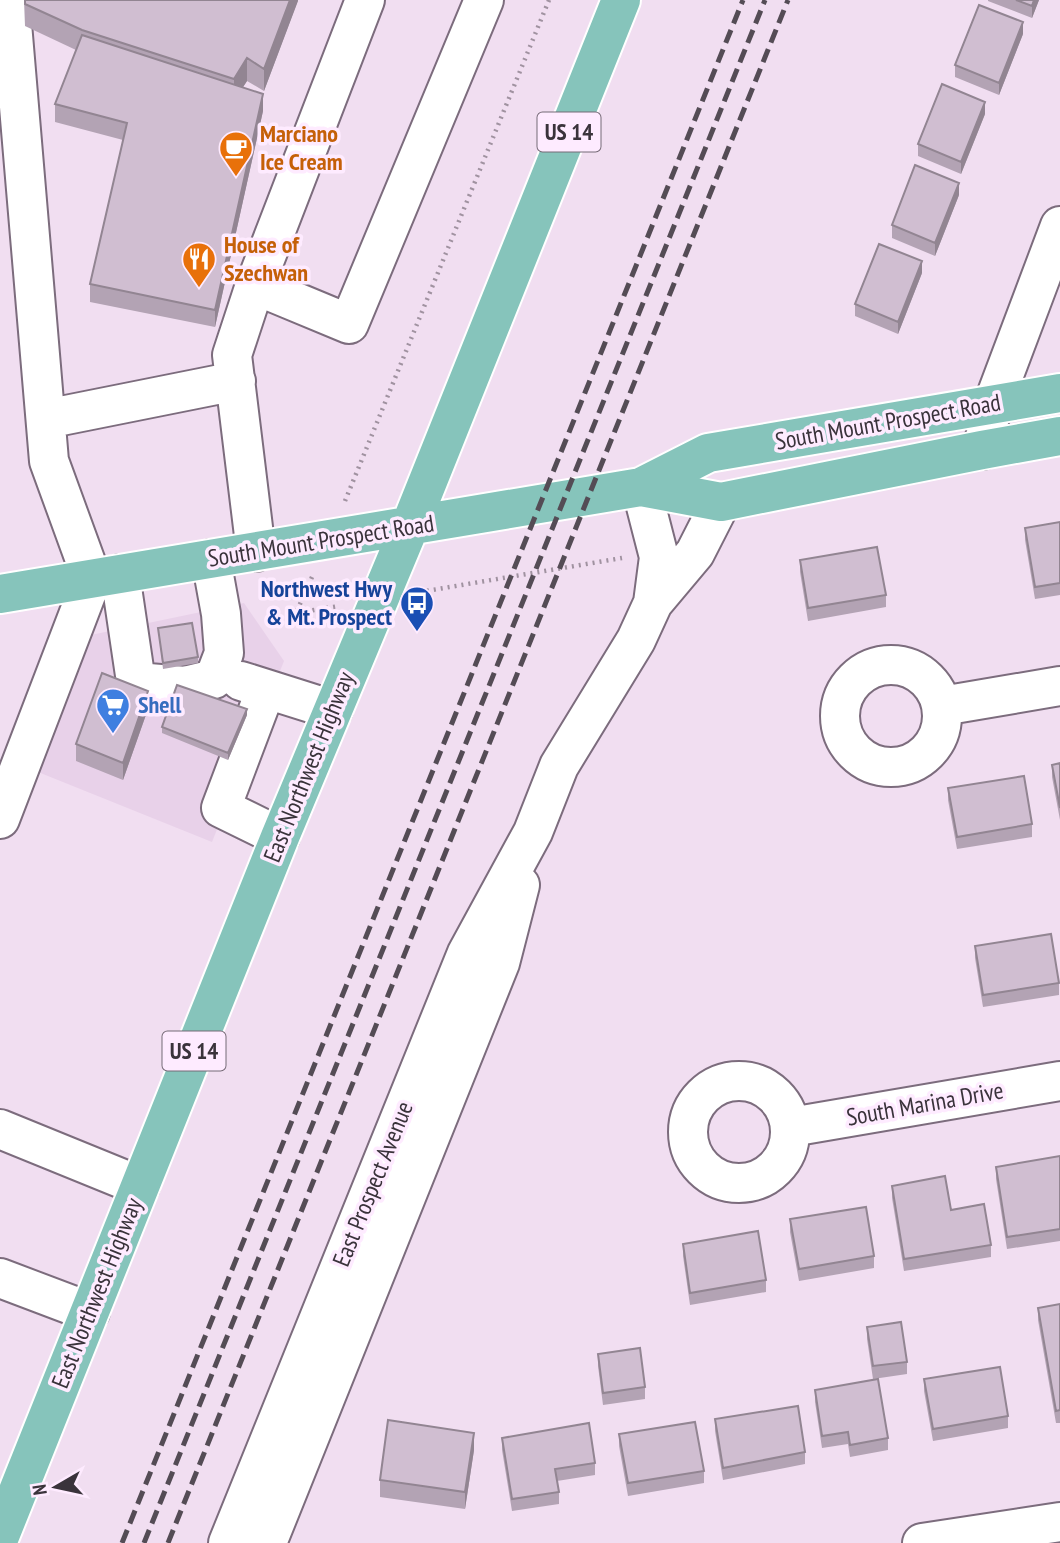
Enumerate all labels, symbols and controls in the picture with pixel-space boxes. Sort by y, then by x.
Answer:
road number: US 14 [538,113,600,152]
place label: Marciano Ice Cream [260,118,343,177]
cafe icon: Marciano Ice Cream [217,129,255,178]
place label: House of Szechwan [224,229,308,288]
restaurant icon: House of Szechwan [180,240,218,289]
street label: South Mount Prospect Road [773,386,1003,457]
street label: South Mount Prospect Road [206,507,436,574]
place label: Northwest Hwy & Mt. Prospect [261,573,392,632]
bus stop icon: Northwest Hwy & Mt. Prospect [398,584,436,633]
street label: East Northwest Highway [256,667,361,867]
supermarket icon: Shell [94,686,132,735]
place label: Shell [138,689,181,720]
road number: US 14 [162,1032,226,1070]
street label: South Marina Drive [844,1074,1006,1133]
street label: East Prospect Avenue [325,1097,420,1271]
street label: East Northwest Highway [44,1193,149,1393]
north arrow [21,1452,91,1522]
text: N [27,1483,52,1497]

